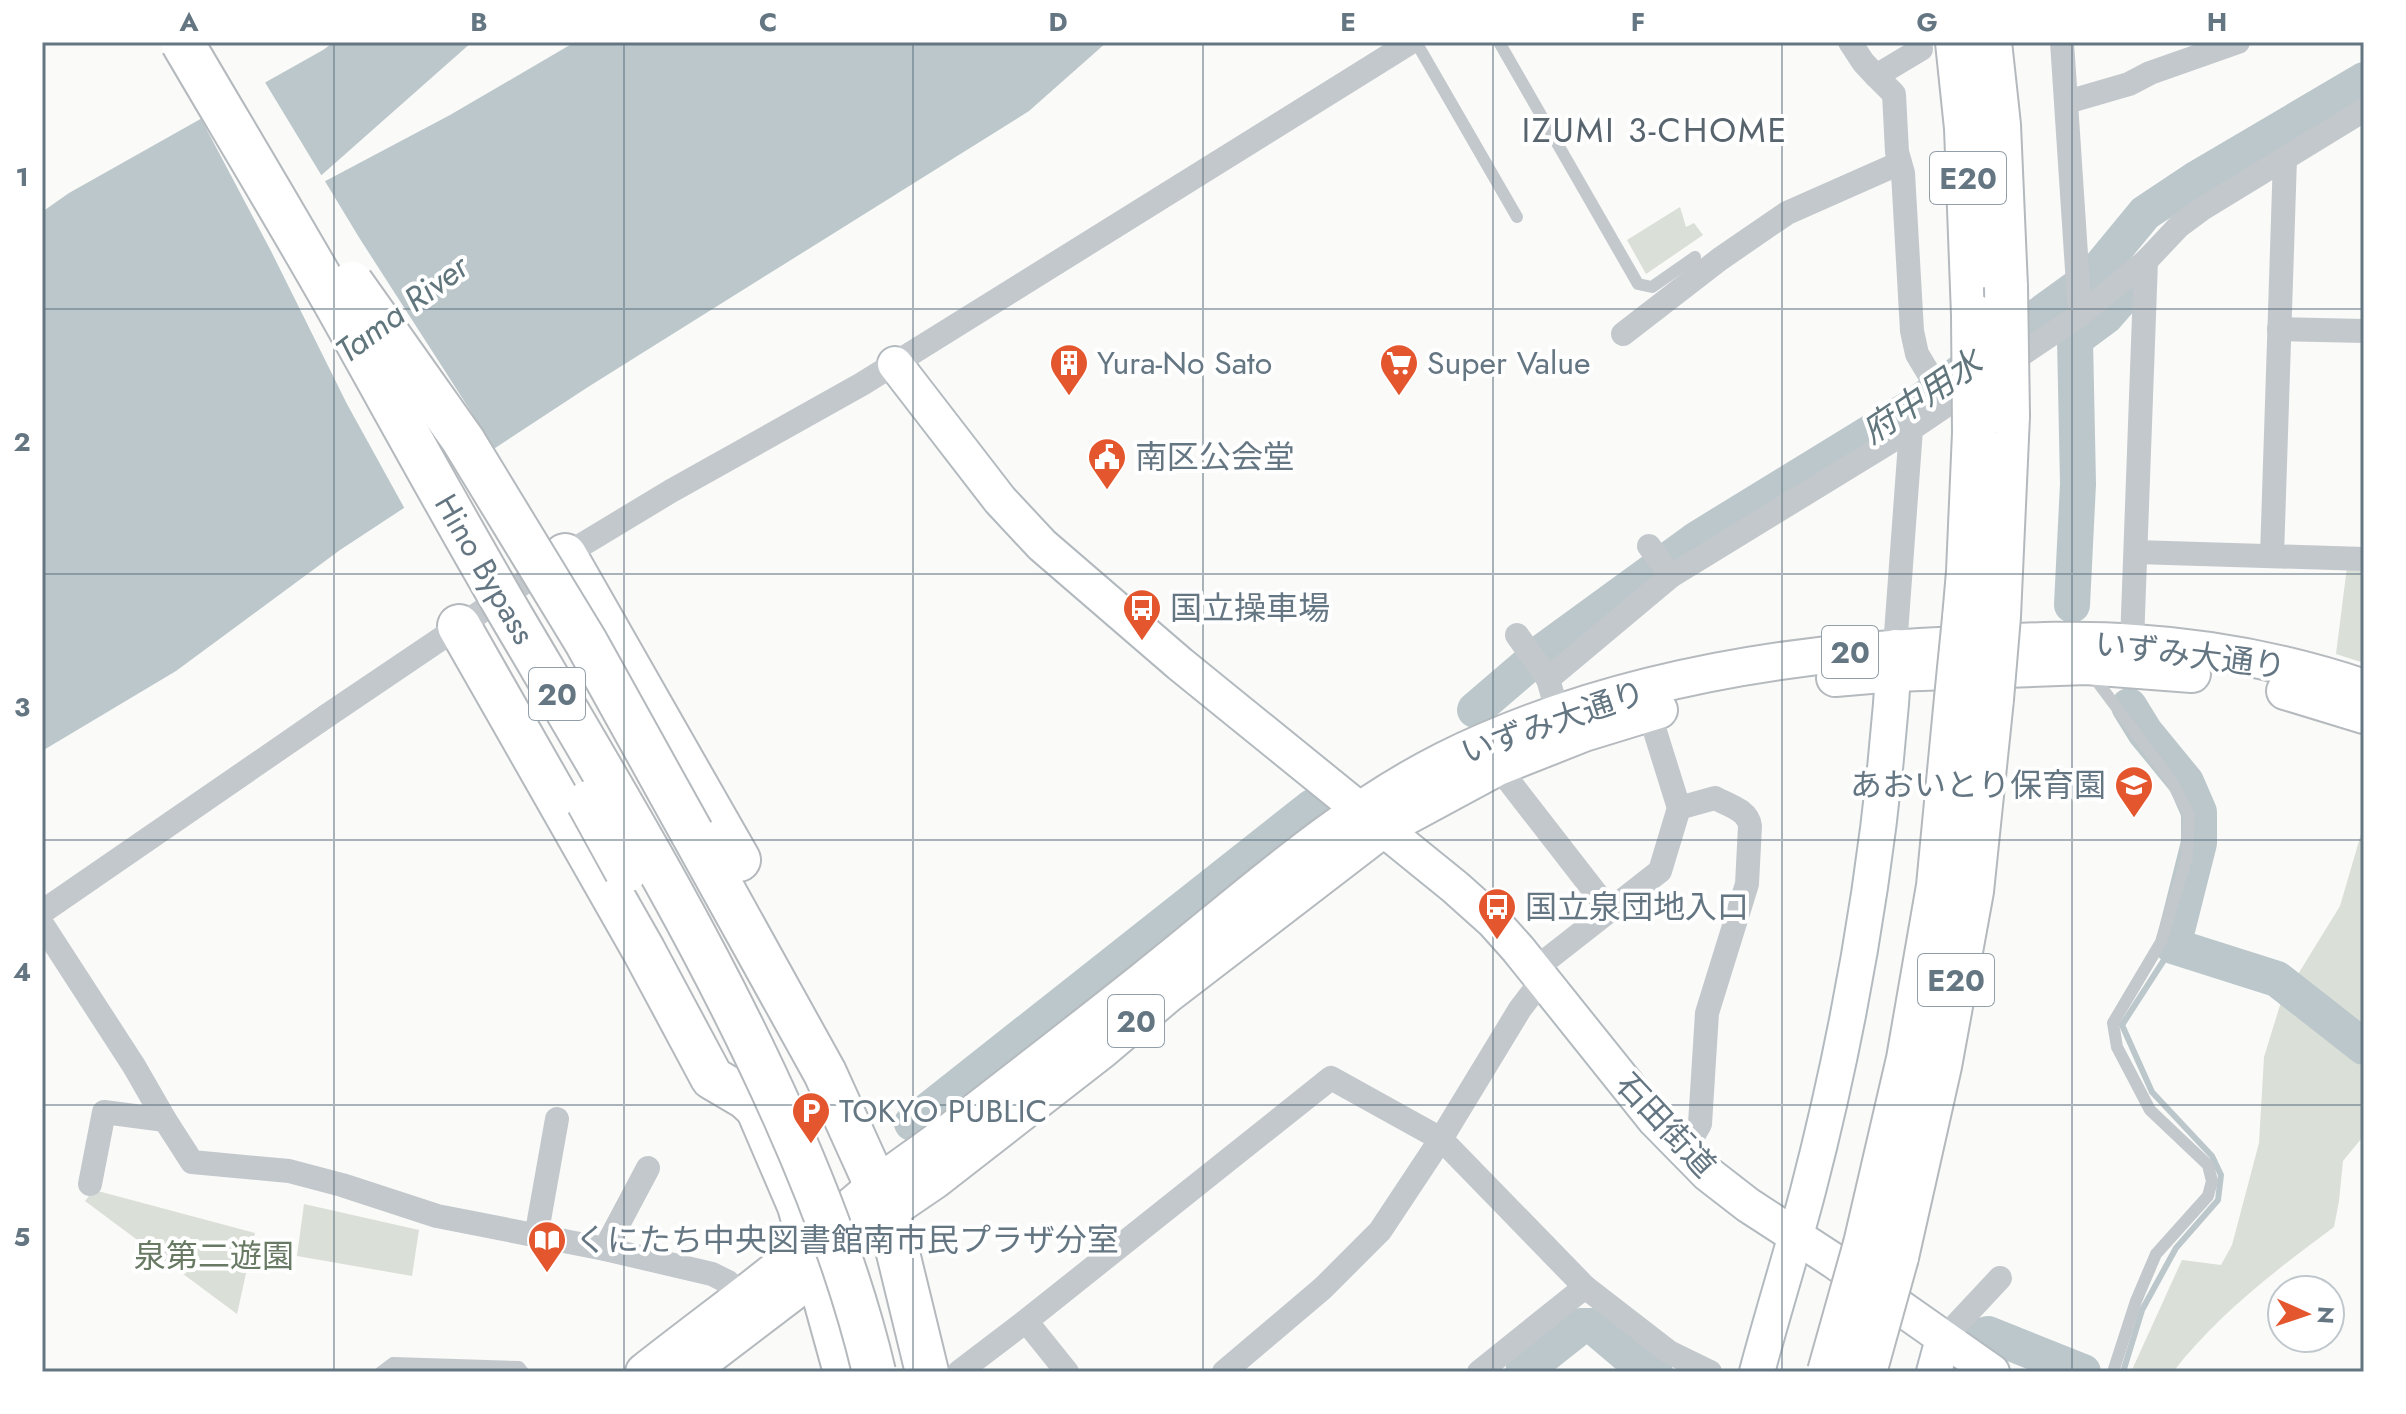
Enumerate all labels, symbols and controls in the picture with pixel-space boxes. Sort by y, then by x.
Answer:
text: A [178,3,199,41]
text: B [470,3,488,41]
text: C [759,3,777,41]
text: D [1048,3,1068,41]
text: E [1340,3,1356,41]
text: F [1631,3,1645,41]
text: G [1916,3,1938,41]
text: H [2207,3,2227,41]
district label: IZUMI 3-CHOME [1522,106,1788,155]
road number: E20 [1930,152,2006,204]
text: 1 [15,158,29,196]
water label: Tama River [325,242,480,375]
water label: 府中用水 [1852,336,1995,455]
place label: Yura-No Sato [1097,340,1272,386]
place label: Super Value [1427,340,1591,386]
building icon: Yura-No Sato [1048,342,1090,397]
supermarket icon: Super Value [1378,342,1420,397]
text: 2 [13,423,31,461]
place label: 南区公会堂 [1135,434,1295,480]
public building icon: 南区公会堂 [1086,436,1128,491]
street label: Hino Bypass [423,485,547,653]
place label: 国立操車場 [1170,585,1330,631]
bus stop icon: 国立操車場 [1121,587,1163,642]
street label: いずみ大通り [2092,620,2288,690]
road number: 20 [1822,626,1878,678]
road number: 20 [529,668,585,720]
street label: いずみ大通り [1455,669,1651,775]
text: 3 [14,688,30,726]
place label: あおいとり保育園 [1850,762,2106,808]
school or university icon: あおいとり保育園 [2113,764,2155,819]
place label: 国立泉団地入口 [1525,884,1749,930]
bus stop icon: 国立泉団地入口 [1476,886,1518,941]
text: 4 [13,953,31,991]
road number: E20 [1918,954,1994,1006]
road number: 20 [1108,995,1164,1047]
street label: 石田街道 [1606,1063,1726,1187]
place label: TOKYO PUBLIC [839,1088,1047,1134]
parking icon: TOKYO PUBLIC [790,1090,832,1145]
place label: くにたち中央図書館南市民プラザ分室 [575,1217,1119,1263]
text: 5 [14,1218,30,1256]
library icon: くにたち中央図書館南市民プラザ分室 [526,1219,568,1274]
park label: 泉第二遊園 [134,1233,294,1279]
north arrow [2266,1274,2346,1354]
text: N [2310,1305,2342,1325]

